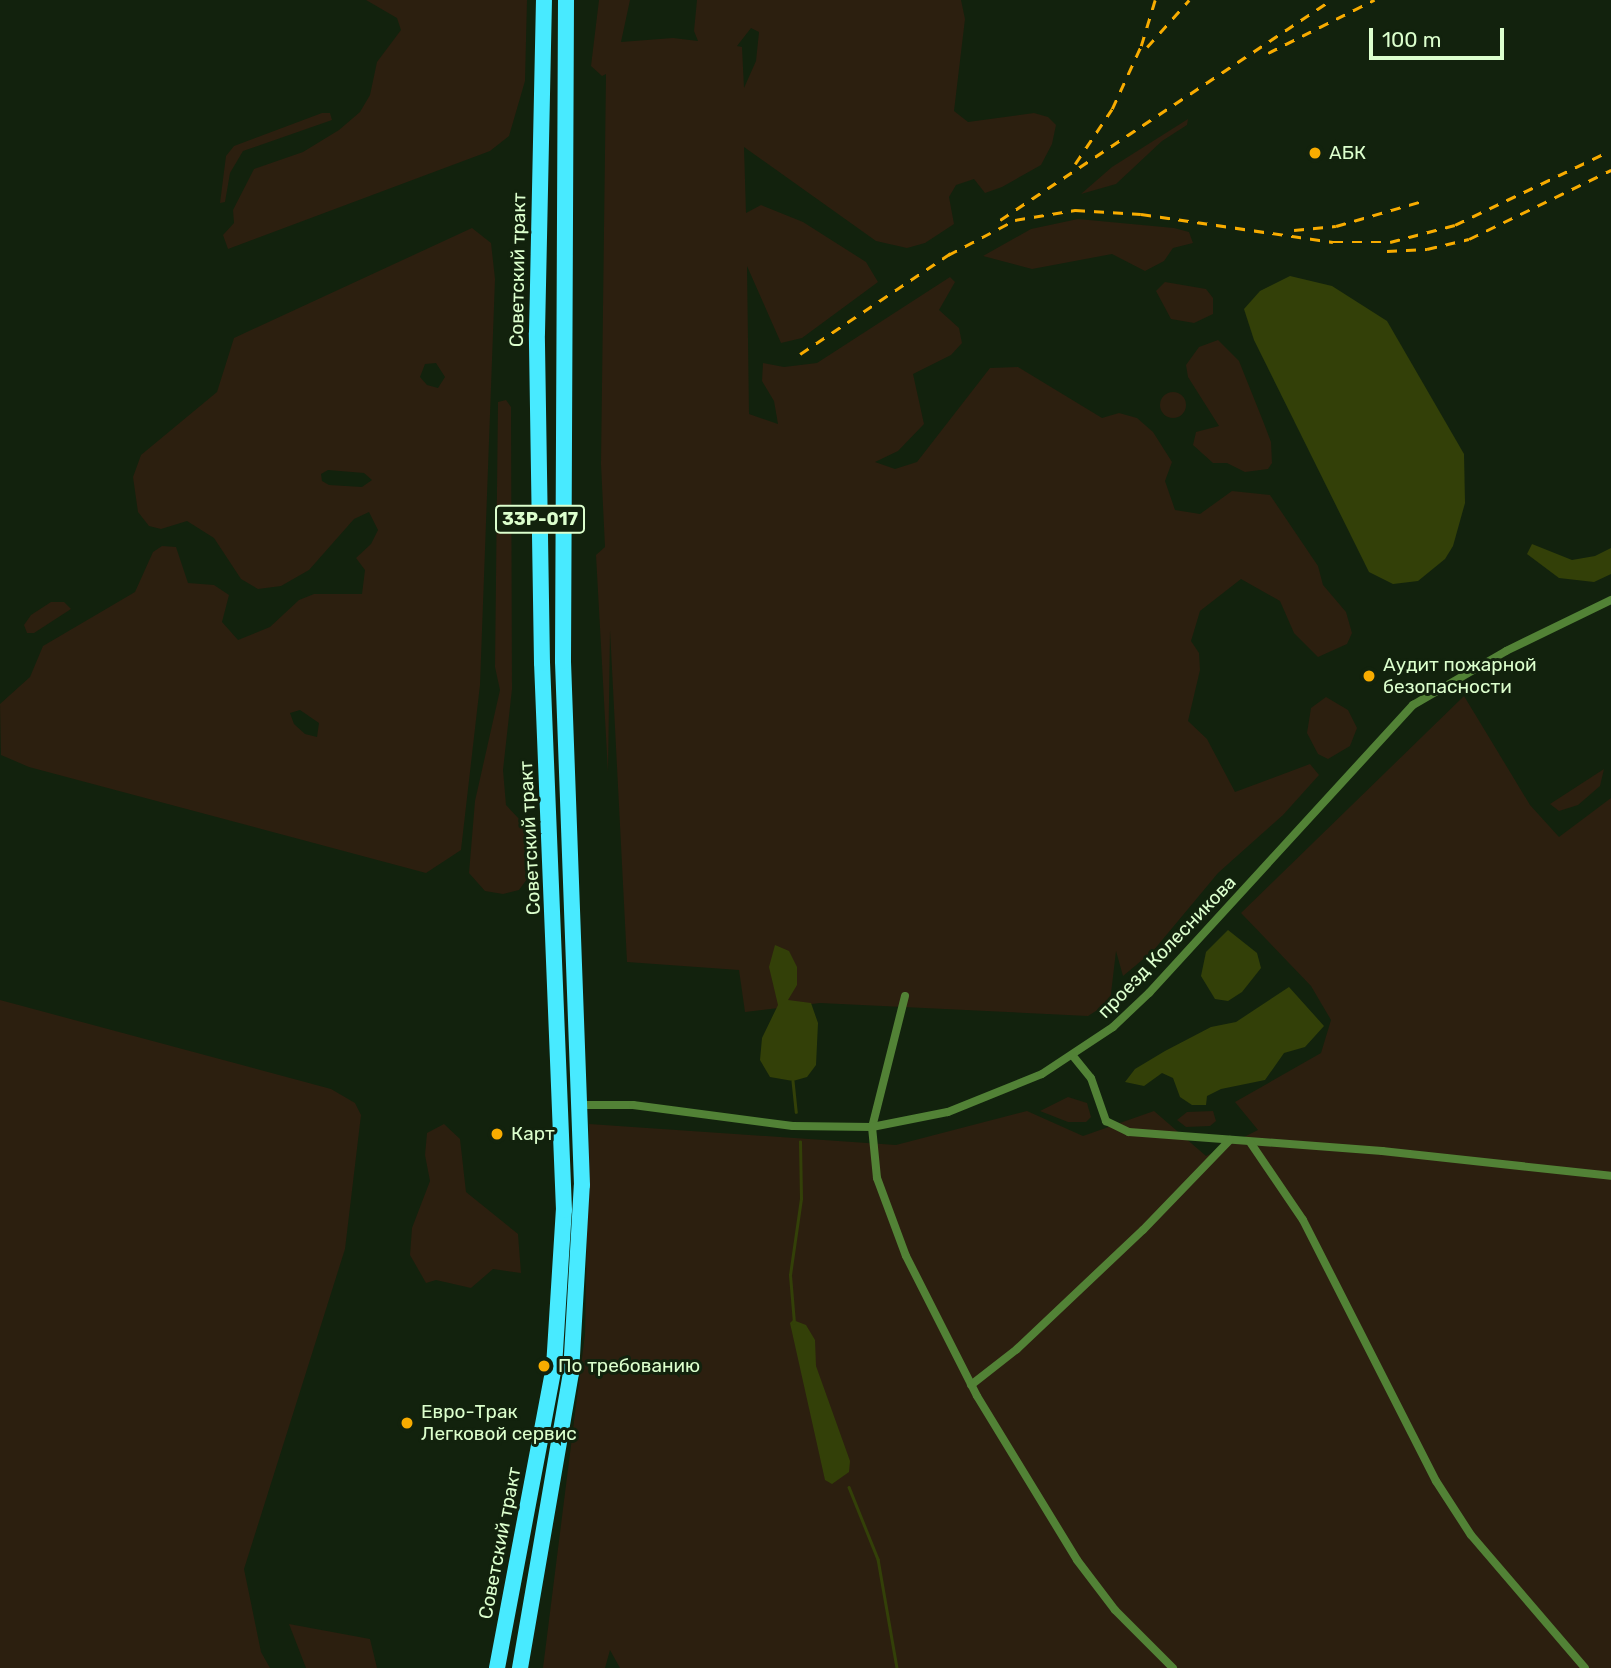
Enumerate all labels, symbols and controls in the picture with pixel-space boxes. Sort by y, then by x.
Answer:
scale bar [1373,14,1508,58]
text: 100 m [1382,27,1441,52]
place label: АБК [1329,142,1366,164]
marker: АБК [1307,145,1323,161]
street label: Советский тракт [505,193,531,347]
road number: 33Р-017 [494,504,586,534]
place label: Аудит пожарной безопасности [1383,654,1537,698]
marker: Аудит пожарной безопасности [1361,668,1377,684]
street label: Советский тракт [515,760,545,916]
street label: проезд Колесникова [1093,871,1241,1023]
place label: Карт [511,1123,555,1145]
marker: Карт [489,1126,505,1142]
place label: По требованию [558,1355,700,1377]
marker: По требованию [536,1358,552,1374]
place label: Евро-Трак Легковой сервис [421,1401,577,1445]
marker: Евро-Трак Легковой сервис [399,1415,415,1431]
street label: Советский тракт [474,1465,526,1621]

